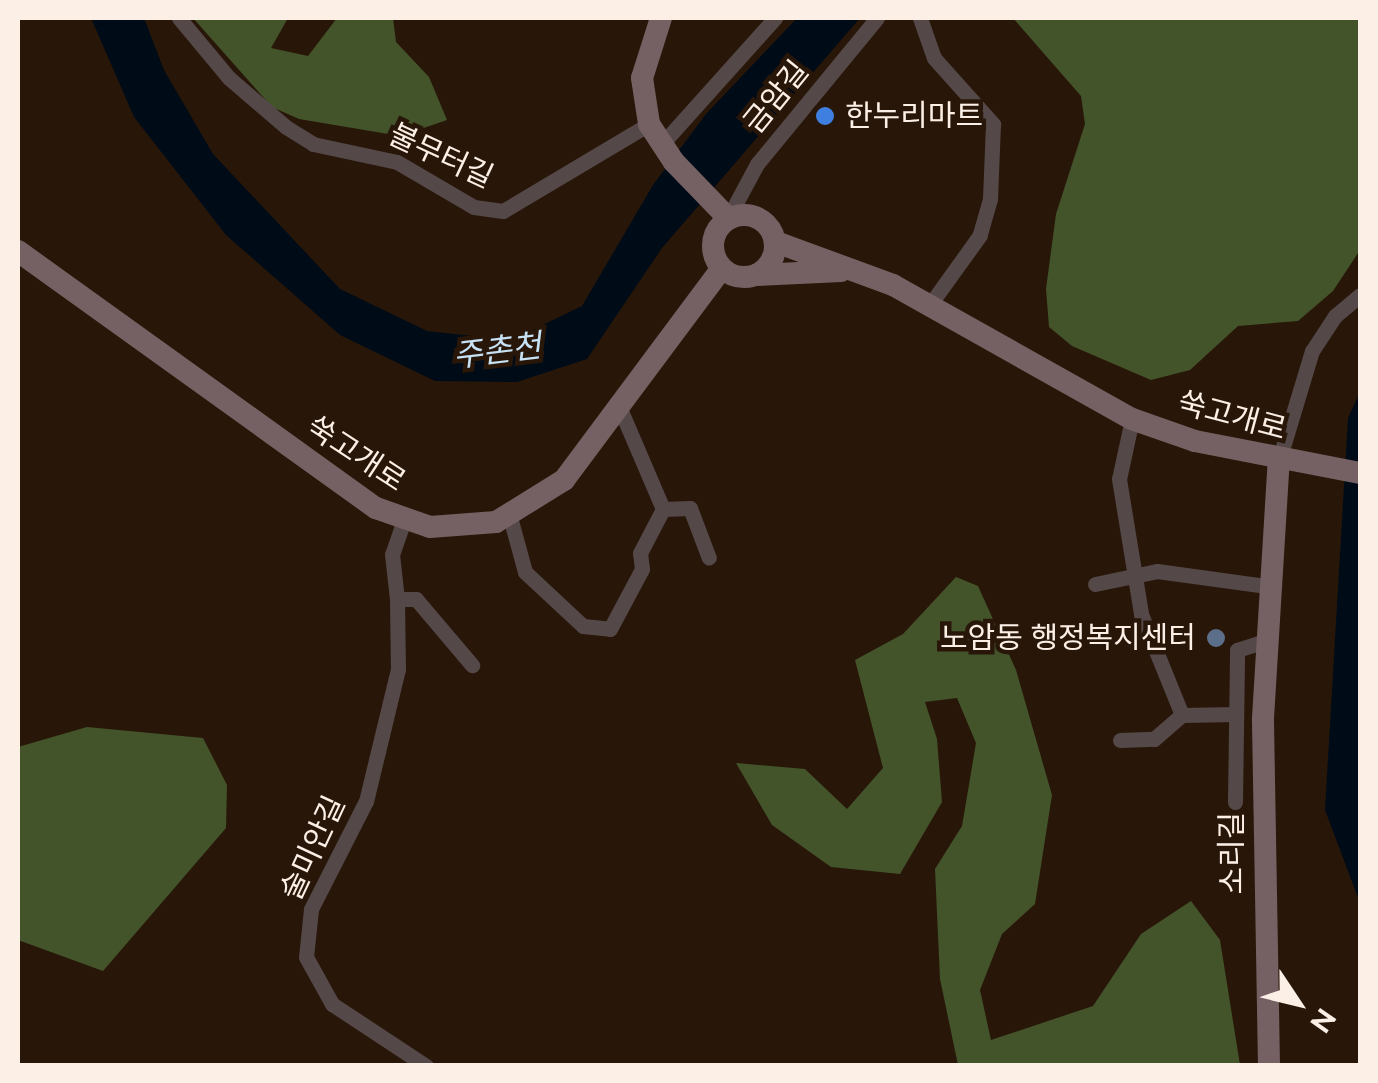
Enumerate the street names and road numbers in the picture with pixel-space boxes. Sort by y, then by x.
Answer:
street label: 금암길 [736,53,816,141]
street label: 불무터길 [383,116,499,196]
street label: 쑥고개로 [1174,384,1290,448]
street label: 쑥고개로 [300,409,412,499]
street label: 술미안길 [273,790,353,906]
street label: 소리길 [1214,812,1250,894]

